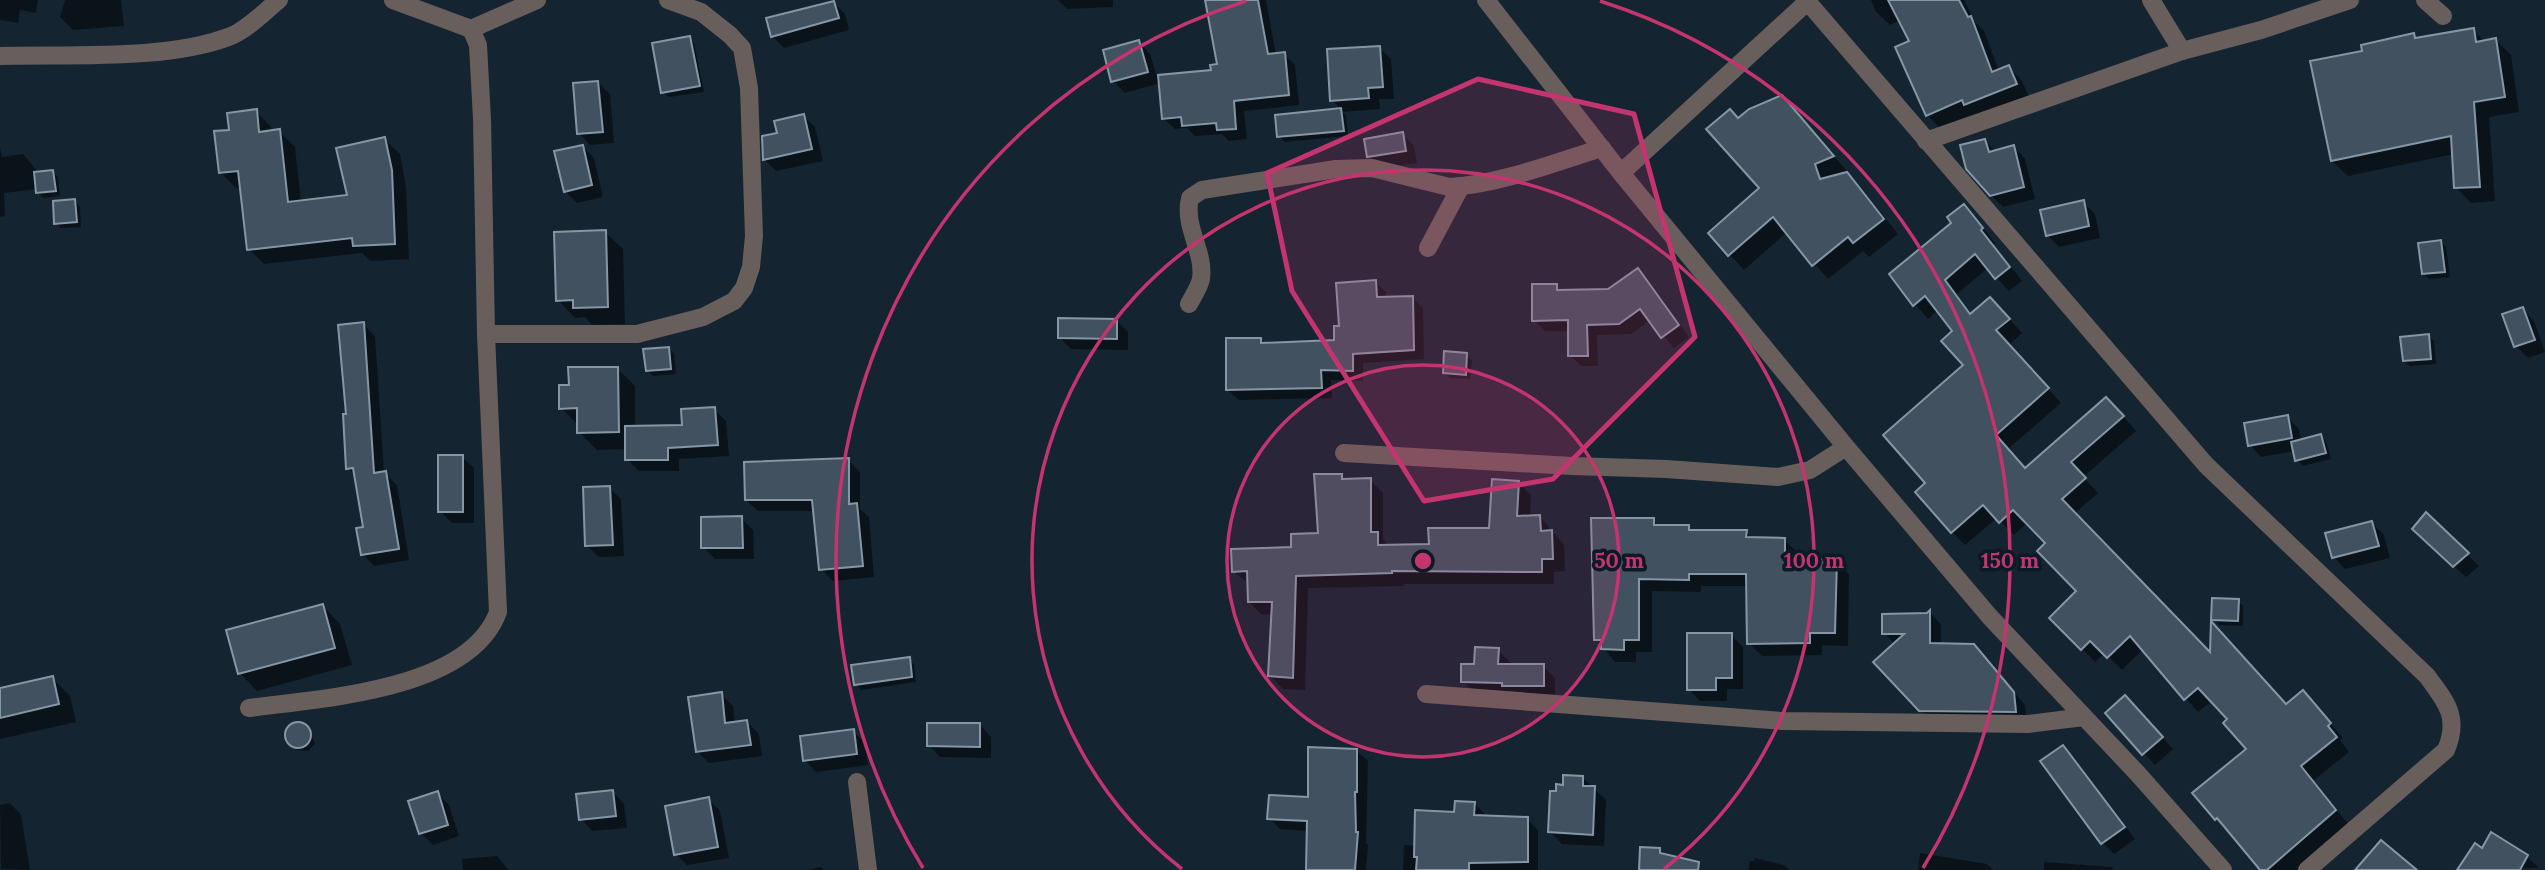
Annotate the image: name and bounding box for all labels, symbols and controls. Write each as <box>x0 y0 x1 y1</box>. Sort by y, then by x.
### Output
text: 50 m <box>1594 547 1644 574</box>
text: 100 m <box>1784 547 1844 574</box>
text: 150 m <box>1981 547 2039 574</box>
centre of rings <box>1411 549 1435 573</box>

